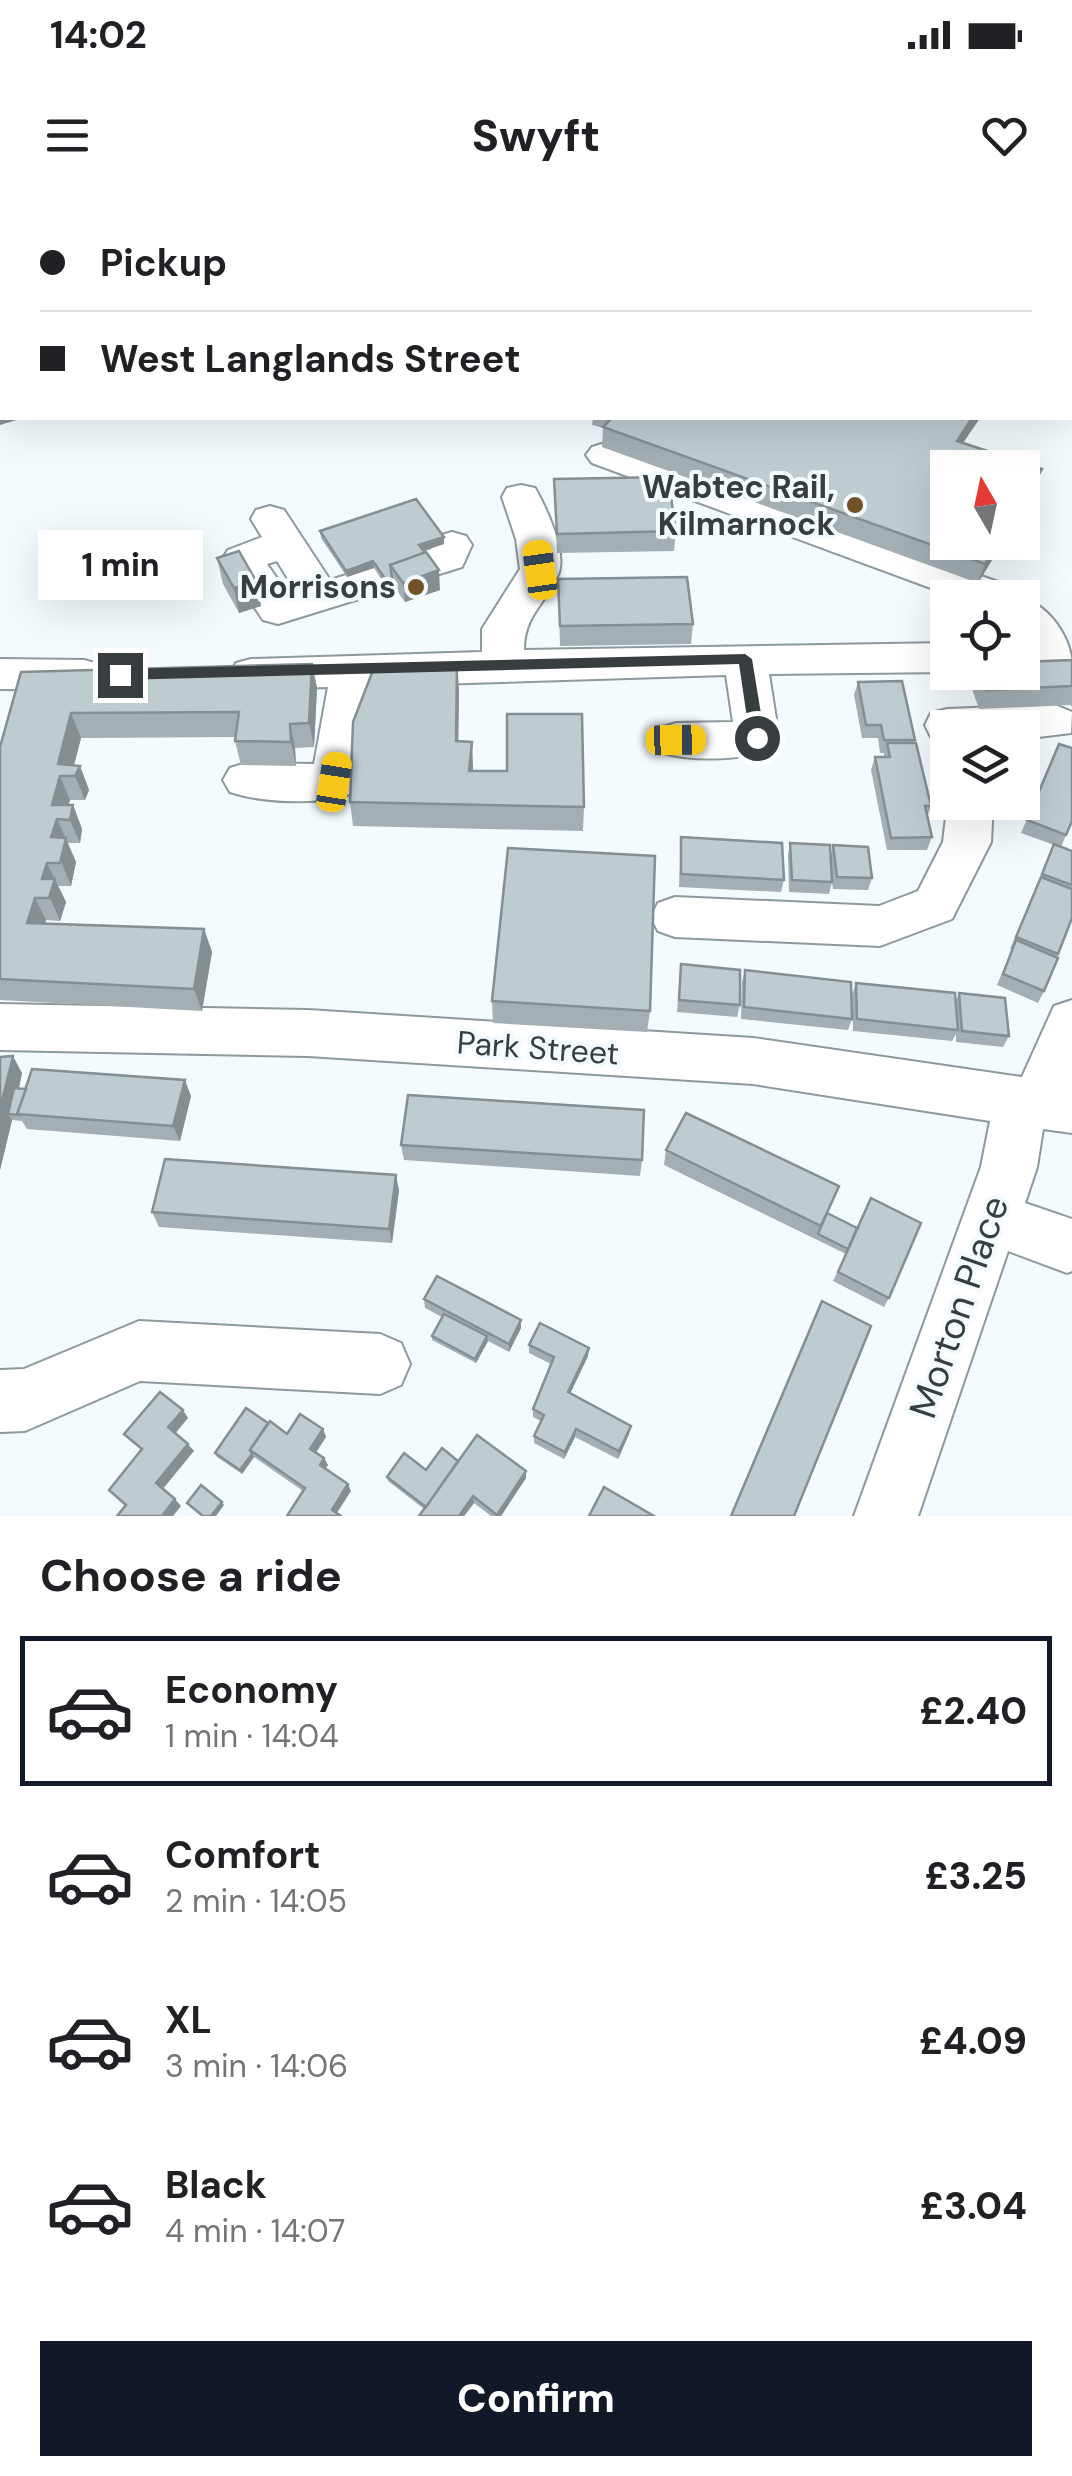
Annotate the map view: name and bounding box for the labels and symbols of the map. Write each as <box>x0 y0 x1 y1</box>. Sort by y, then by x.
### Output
north arrow <box>930 450 1040 560</box>
place label: Wabtec Rail, Kilmarnock <box>642 466 835 545</box>
marker: Wabtec Rail, Kilmarnock <box>844 494 866 516</box>
callout: 1 min <box>38 530 202 600</box>
car <box>521 538 559 602</box>
place label: Morrisons <box>240 566 396 608</box>
marker: Morrisons <box>405 576 427 598</box>
route end <box>98 653 143 698</box>
route start <box>735 716 780 761</box>
car <box>646 724 706 756</box>
car <box>314 750 354 814</box>
street label: Park Street <box>456 1021 620 1075</box>
street label: Morton Place <box>898 1189 1020 1425</box>

